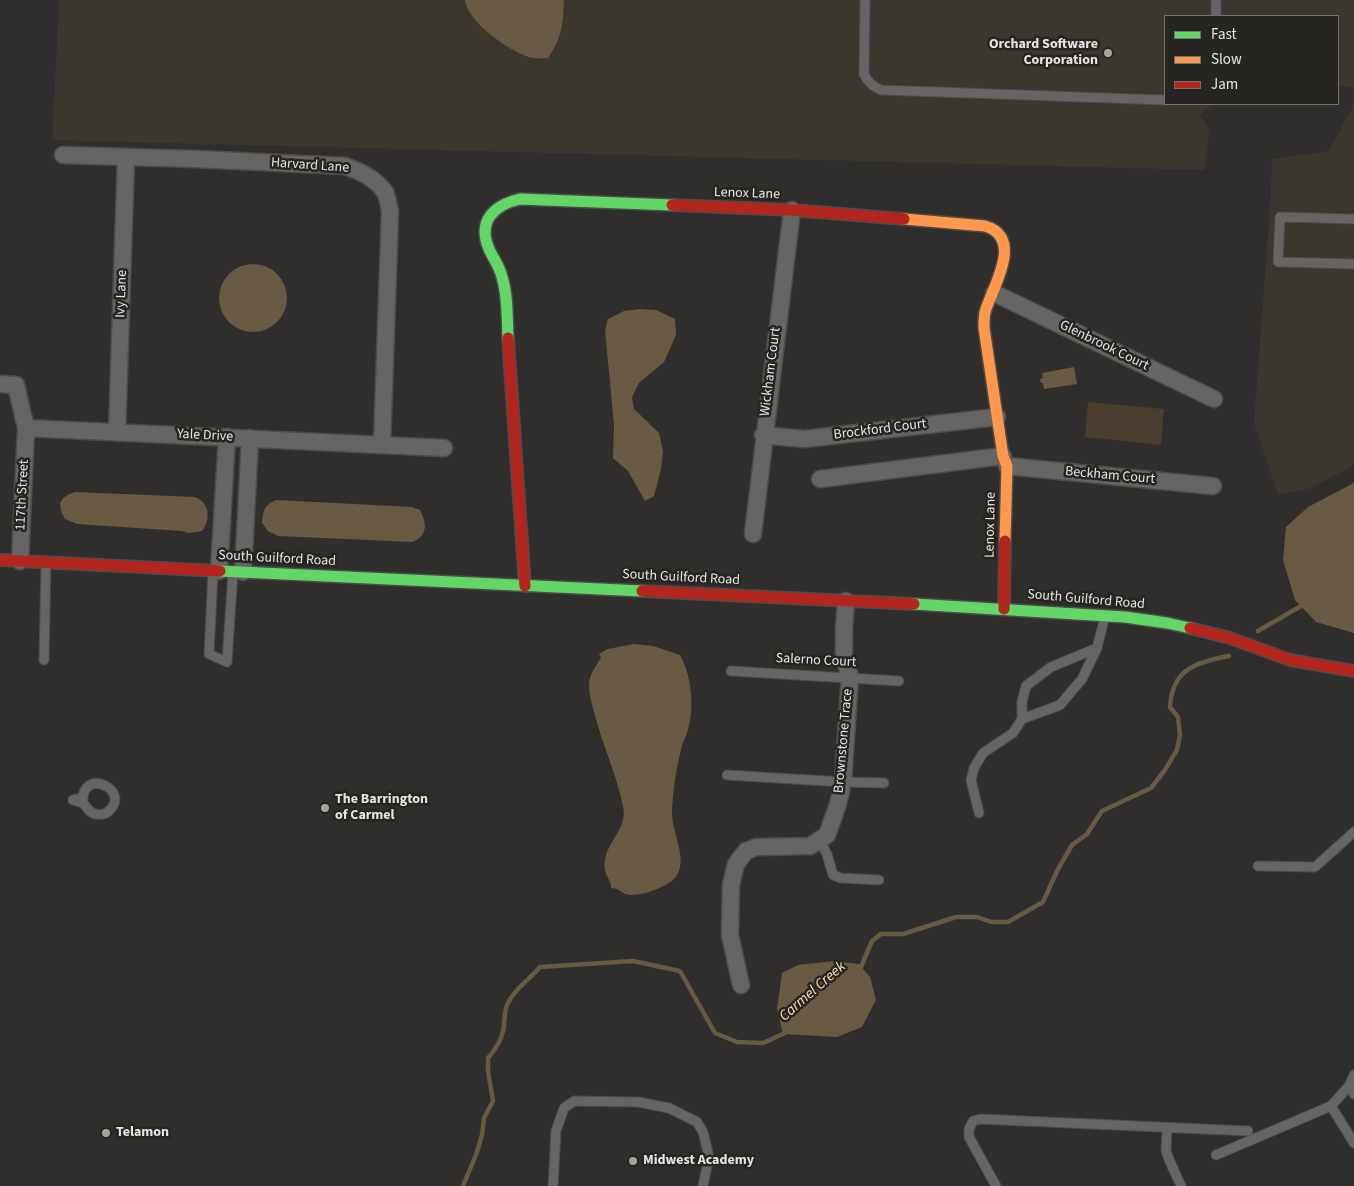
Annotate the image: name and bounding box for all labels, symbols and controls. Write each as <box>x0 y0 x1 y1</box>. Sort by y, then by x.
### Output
legend <box>1164 15 1339 105</box>
text: Fast <box>1211 24 1237 45</box>
place label: Orchard Software Corporation <box>989 37 1098 70</box>
marker: Orchard Software Corporation <box>1102 47 1114 59</box>
text: Slow <box>1211 49 1242 70</box>
text: Jam <box>1211 74 1238 95</box>
street label: Harvard Lane <box>270 155 350 177</box>
street label: Lenox Lane <box>714 184 780 204</box>
street label: Ivy Lane <box>113 270 131 318</box>
street label: Glenbrook Court <box>1057 317 1151 375</box>
street label: Wickham Court <box>757 326 785 418</box>
street label: Brockford Court <box>833 416 927 444</box>
street label: Yale Drive <box>176 426 234 446</box>
street label: 117th Street <box>13 459 33 531</box>
street label: Beckham Court <box>1064 464 1156 488</box>
street label: Lenox Lane <box>982 492 1000 558</box>
street label: South Guilford Road <box>218 548 336 570</box>
street label: South Guilford Road <box>622 567 740 589</box>
street label: South Guilford Road <box>1027 586 1145 614</box>
street label: Salerno Court <box>775 650 857 672</box>
street label: Brownstone Trace <box>831 688 857 794</box>
place label: The Barrington of Carmel <box>335 792 428 824</box>
marker: The Barrington of Carmel <box>319 802 331 814</box>
water label: Carmel Creek <box>776 958 850 1026</box>
place label: Telamon <box>116 1125 169 1141</box>
marker: Telamon <box>100 1127 112 1139</box>
place label: Midwest Academy <box>643 1153 754 1169</box>
marker: Midwest Academy <box>627 1155 639 1167</box>

